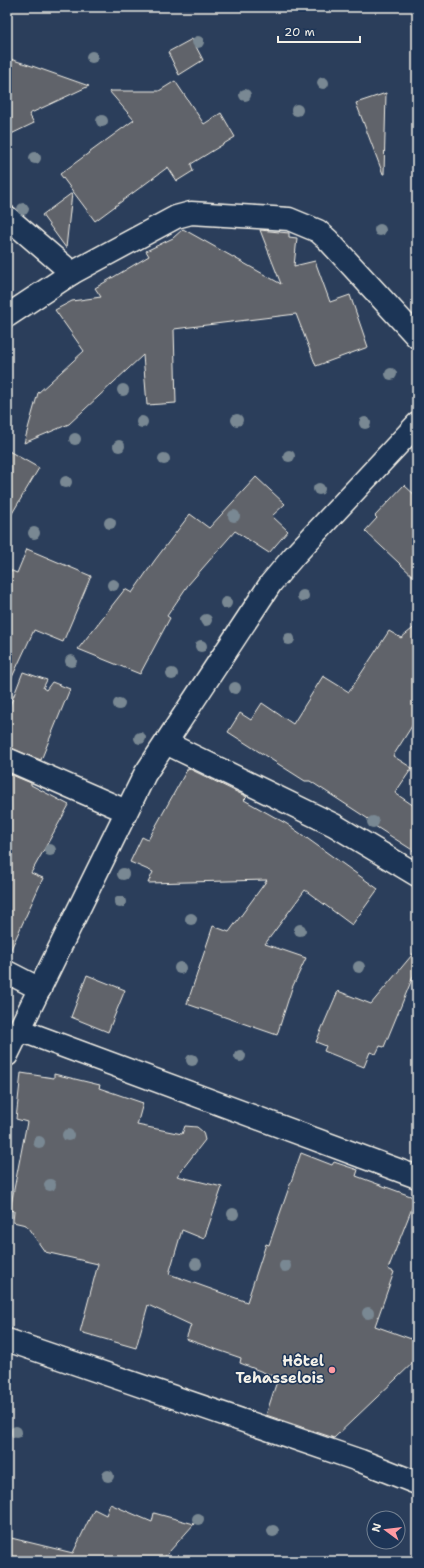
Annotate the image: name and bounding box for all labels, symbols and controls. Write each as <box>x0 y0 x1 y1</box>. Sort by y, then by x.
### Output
scale bar <box>278 18 360 44</box>
text: 20 m <box>284 24 315 40</box>
place label: Hôtel Tehasselois <box>235 1351 324 1388</box>
marker: Hôtel Tehasselois <box>327 1365 337 1375</box>
north arrow <box>366 1510 406 1550</box>
text: N <box>368 1521 385 1534</box>

